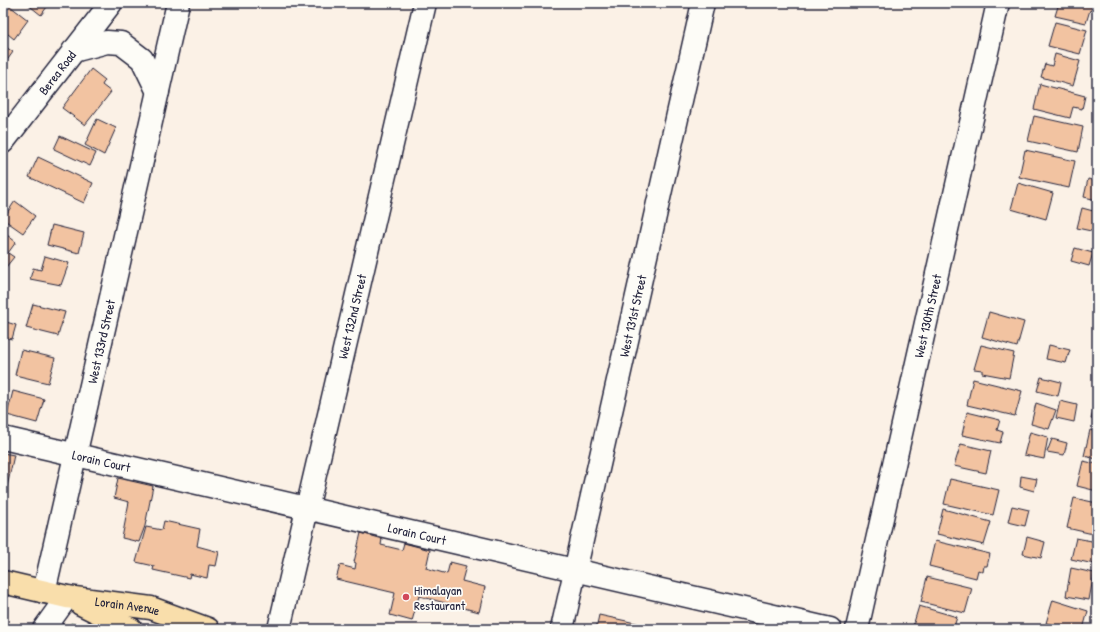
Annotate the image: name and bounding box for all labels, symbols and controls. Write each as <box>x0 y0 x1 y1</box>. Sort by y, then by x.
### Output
street label: Berea Road <box>34 47 80 98</box>
street label: West 132nd Street <box>333 272 371 361</box>
street label: West 131st Street <box>615 272 651 359</box>
street label: West 130th Street <box>909 272 946 359</box>
street label: West 133rd Street <box>83 297 119 385</box>
street label: Lorain Court <box>71 445 133 476</box>
street label: Lorain Court <box>386 518 448 549</box>
place label: Himalayan Restaurant <box>414 581 466 614</box>
street label: Lorain Avenue <box>94 592 163 620</box>
marker: Himalayan Restaurant <box>401 592 411 602</box>

